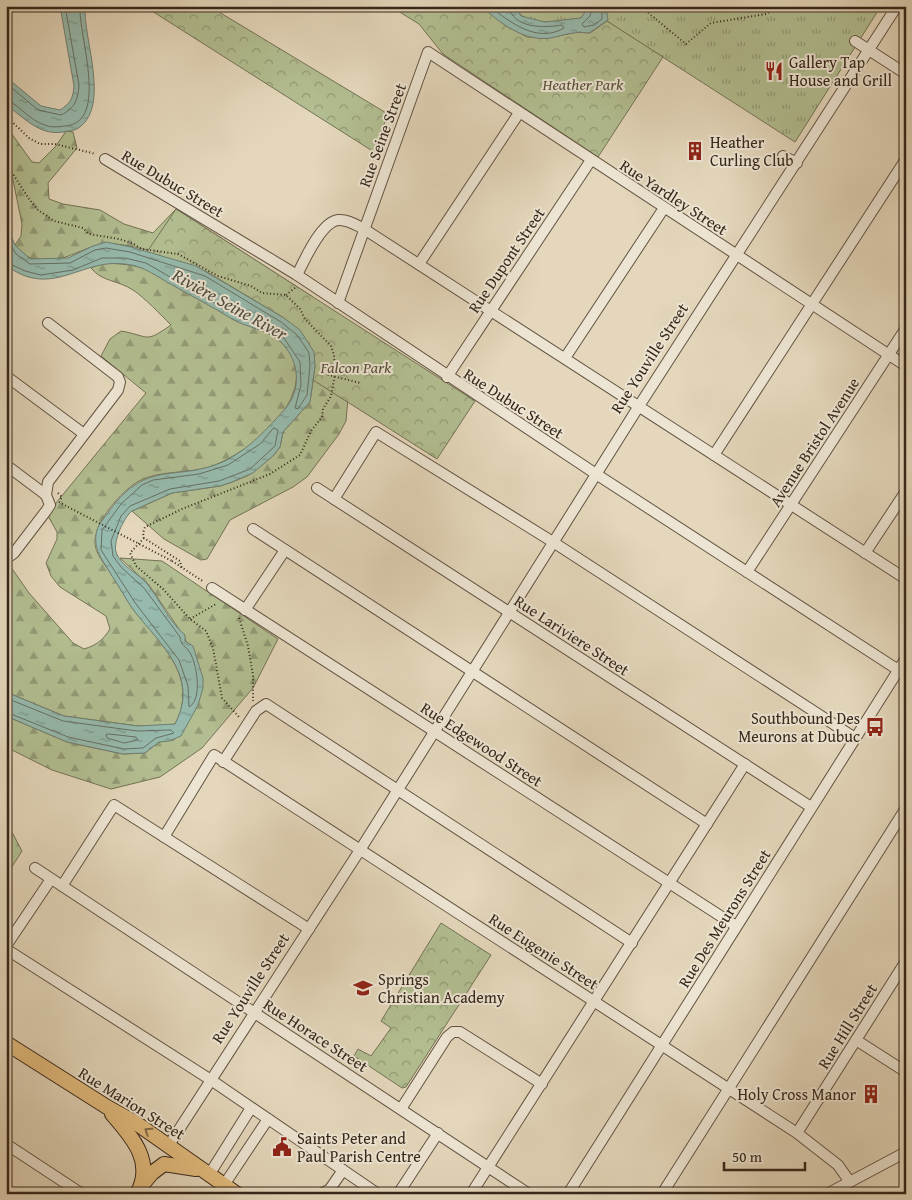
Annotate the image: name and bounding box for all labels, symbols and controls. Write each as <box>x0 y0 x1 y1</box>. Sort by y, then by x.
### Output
place label: Gallery Tap House and Grill <box>789 50 892 92</box>
restaurant icon: Gallery Tap House and Grill <box>763 60 785 82</box>
park label: Heather Park <box>542 72 624 96</box>
street label: Rue Seine Street <box>352 79 412 190</box>
place label: Heather Curling Club <box>710 130 794 172</box>
building icon: Heather Curling Club <box>684 140 706 162</box>
street label: Rue Dubuc Street <box>117 143 229 223</box>
street label: Rue Yardley Street <box>615 153 733 241</box>
street label: Rue Dupont Street <box>462 202 550 318</box>
water label: Rivière Seine River <box>167 261 294 347</box>
street label: Rue Youville Street <box>604 298 694 418</box>
park label: Falcon Park <box>320 355 392 379</box>
street label: Rue Dubuc Street <box>459 362 569 445</box>
street label: Avenue Bristol Avenue <box>763 372 865 512</box>
street label: Rue Lariviere Street <box>510 589 635 682</box>
street label: Rue Edgewood Street <box>416 696 548 793</box>
place label: Southbound Des Meurons at Dubuc <box>738 706 860 748</box>
bus stop icon: Southbound Des Meurons at Dubuc <box>864 716 886 738</box>
street label: Rue Des Meurons Street <box>672 844 777 992</box>
street label: Rue Eugenie Street <box>485 907 604 996</box>
street label: Rue Youville Street <box>205 928 295 1048</box>
place label: Springs Christian Academy <box>378 967 505 1009</box>
school or university icon: Springs Christian Academy <box>352 977 374 999</box>
street label: Rue Hill Street <box>811 978 883 1073</box>
street label: Rue Horace Street <box>259 992 373 1078</box>
street label: Rue Marion Street <box>74 1061 190 1146</box>
place label: Holy Cross Manor <box>737 1082 856 1106</box>
building icon: Holy Cross Manor <box>860 1083 882 1105</box>
place label: Saints Peter and Paul Parish Centre <box>297 1126 421 1168</box>
one-way arrow <box>144 1128 154 1137</box>
public building icon: Saints Peter and Paul Parish Centre <box>271 1136 293 1158</box>
scale bar <box>724 1140 806 1172</box>
text: 50 m <box>732 1146 763 1167</box>

